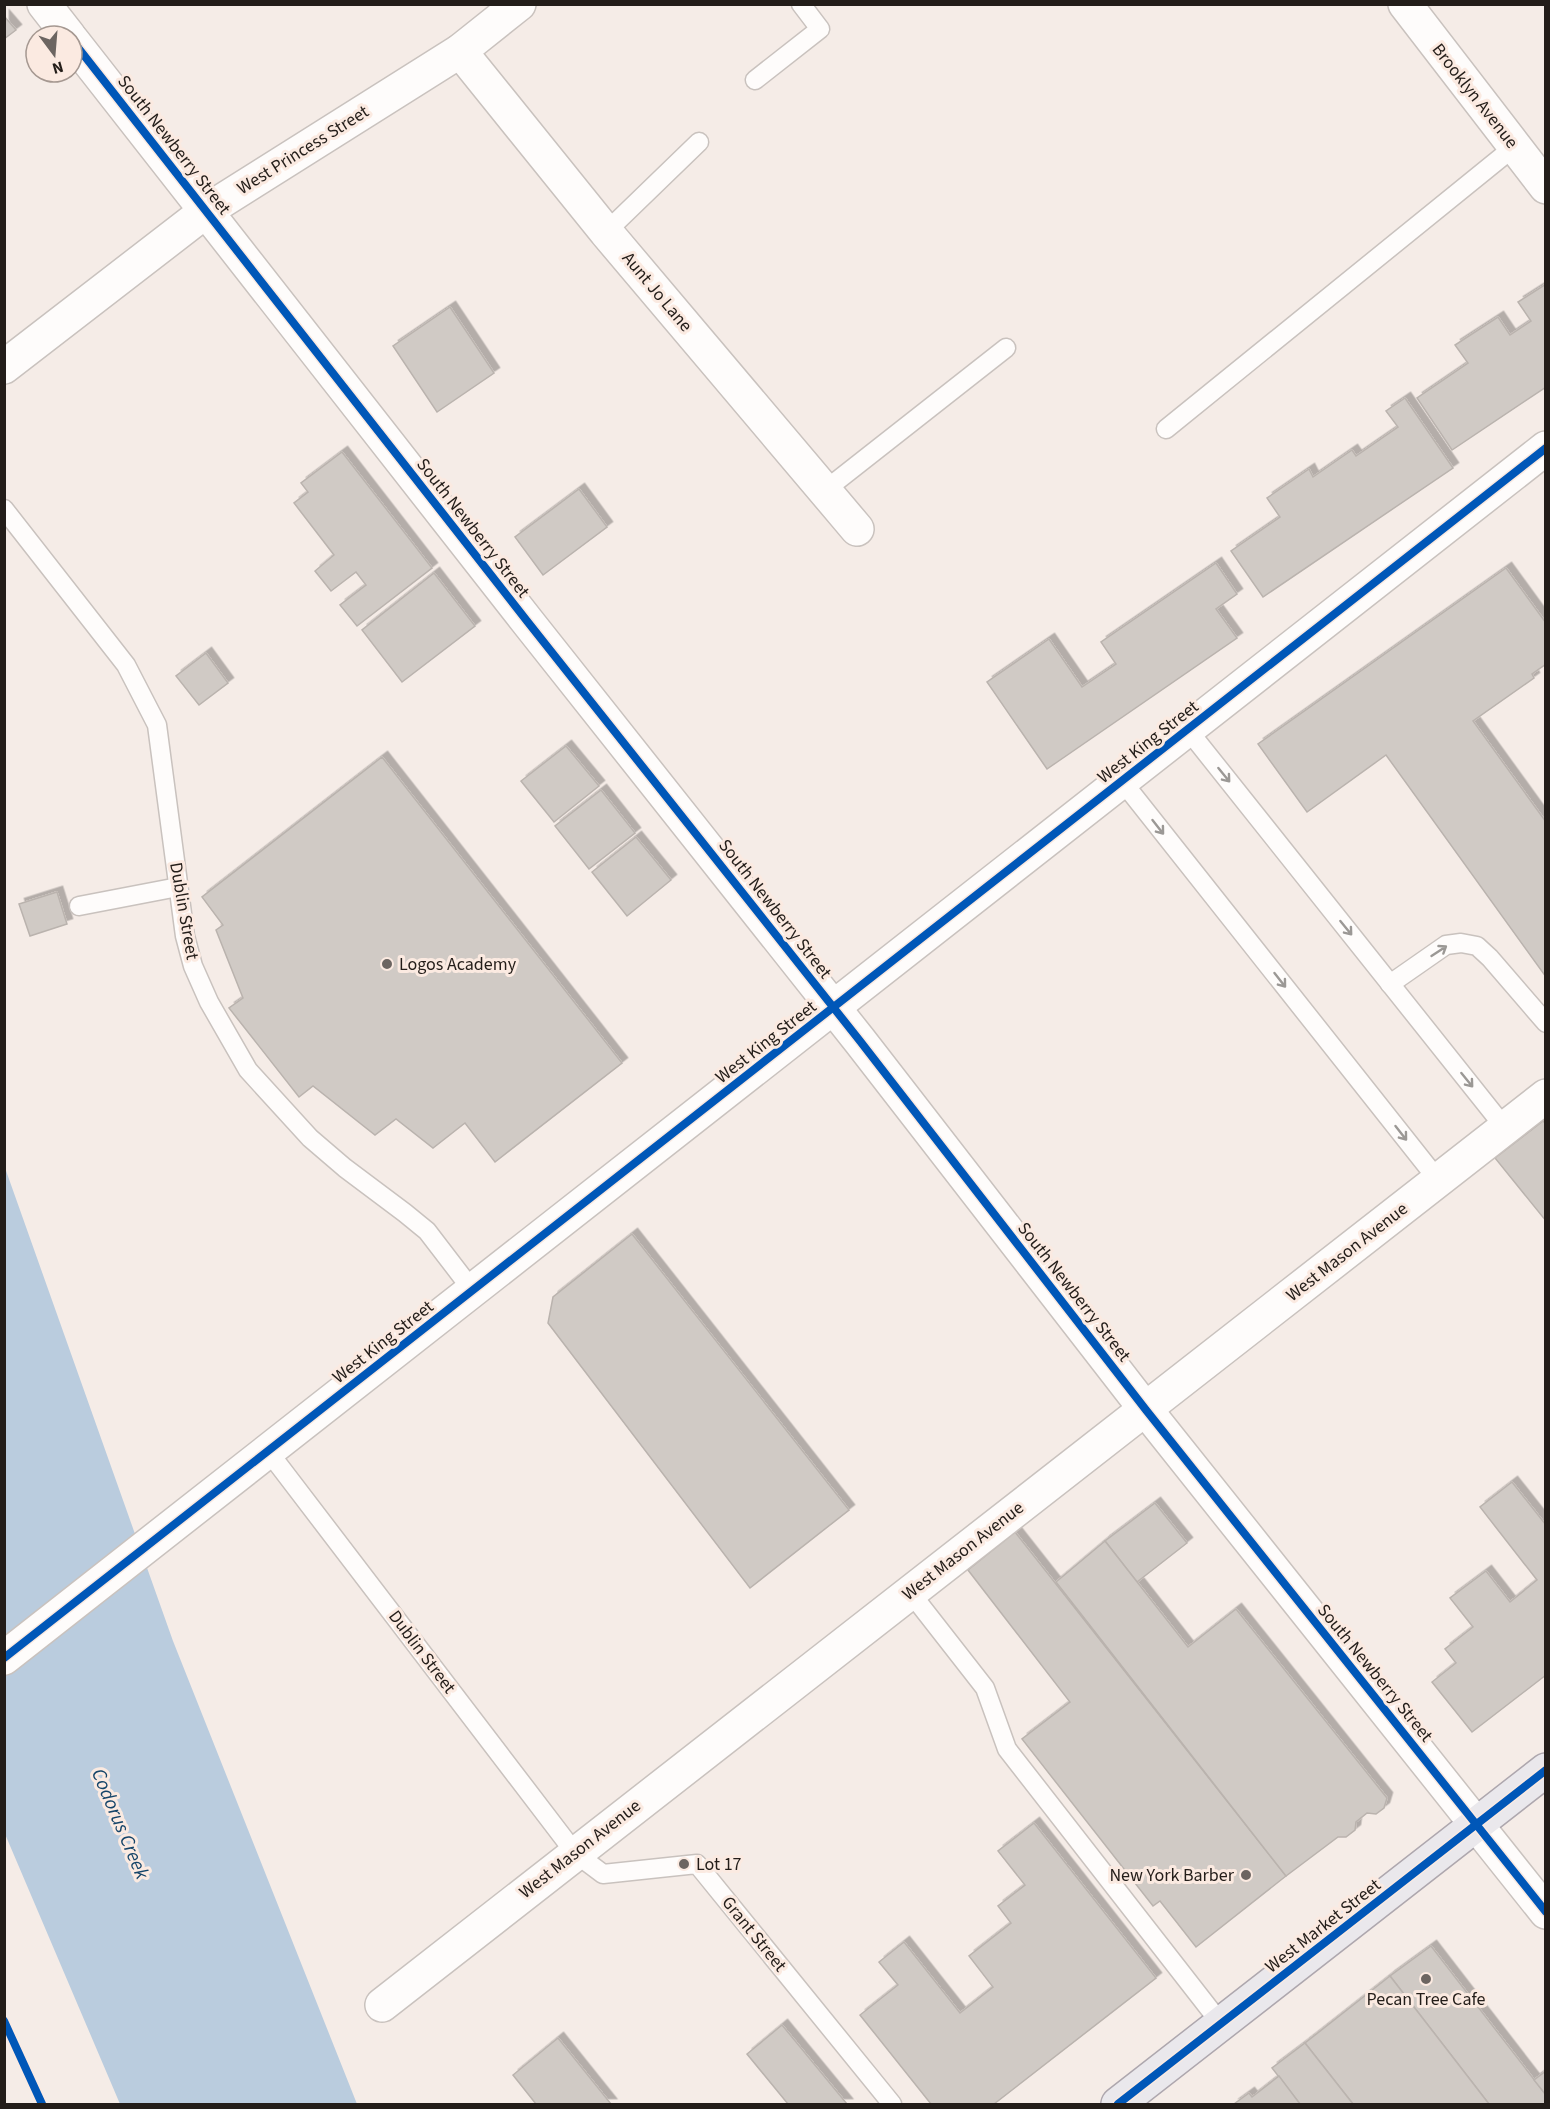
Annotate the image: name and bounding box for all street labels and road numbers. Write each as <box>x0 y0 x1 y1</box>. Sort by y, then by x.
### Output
street label: Brooklyn Avenue <box>1426 38 1524 154</box>
street label: South Newberry Street <box>111 70 237 220</box>
street label: West Princess Street <box>232 99 374 201</box>
street label: Aunt Jo Lane <box>616 247 698 337</box>
street label: South Newberry Street <box>410 453 536 603</box>
street label: West King Street <box>1092 694 1204 790</box>
street label: South Newberry Street <box>712 834 838 984</box>
street label: Dublin Street <box>163 860 205 962</box>
street label: West King Street <box>710 994 822 1090</box>
street label: West Mason Avenue <box>1281 1196 1413 1308</box>
street label: South Newberry Street <box>1011 1217 1137 1367</box>
street label: West King Street <box>327 1294 439 1390</box>
street label: West Mason Avenue <box>897 1495 1029 1607</box>
street label: South Newberry Street <box>1311 1599 1439 1747</box>
street label: Dublin Street <box>382 1605 462 1699</box>
street label: West Mason Avenue <box>514 1793 646 1905</box>
street label: West Market Street <box>1260 1873 1386 1979</box>
street label: Grant Street <box>716 1891 792 1977</box>

